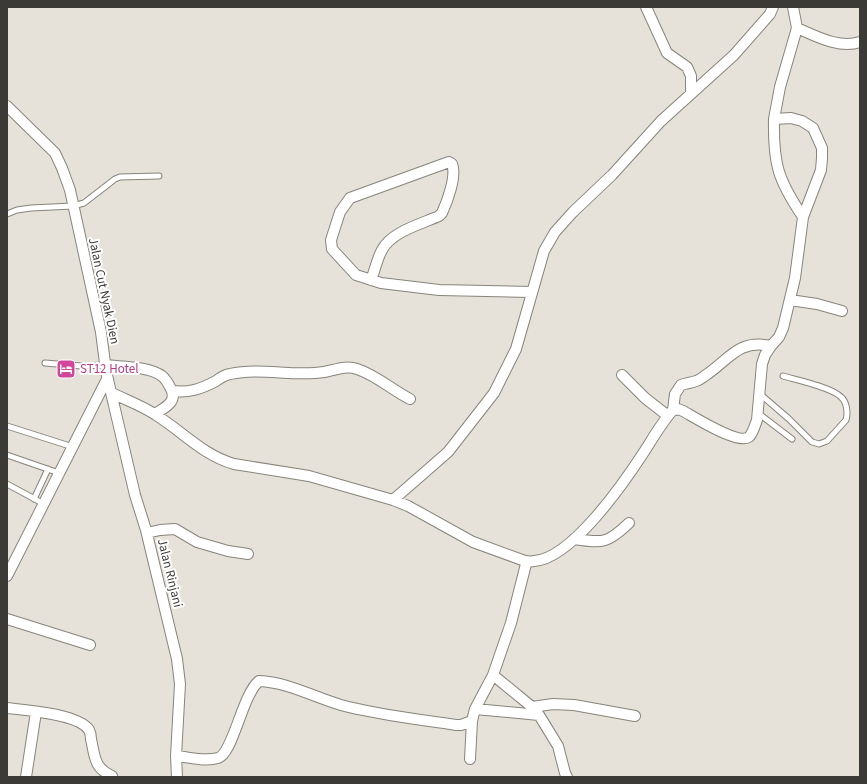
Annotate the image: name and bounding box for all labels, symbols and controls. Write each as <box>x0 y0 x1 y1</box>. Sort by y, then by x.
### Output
street label: Jalan Cut Nyak Dien <box>84 236 124 346</box>
hotel icon: ST12 Hotel <box>55 358 77 380</box>
place label: ST12 Hotel <box>80 360 138 378</box>
street label: Jalan Rinjani <box>153 537 187 609</box>

